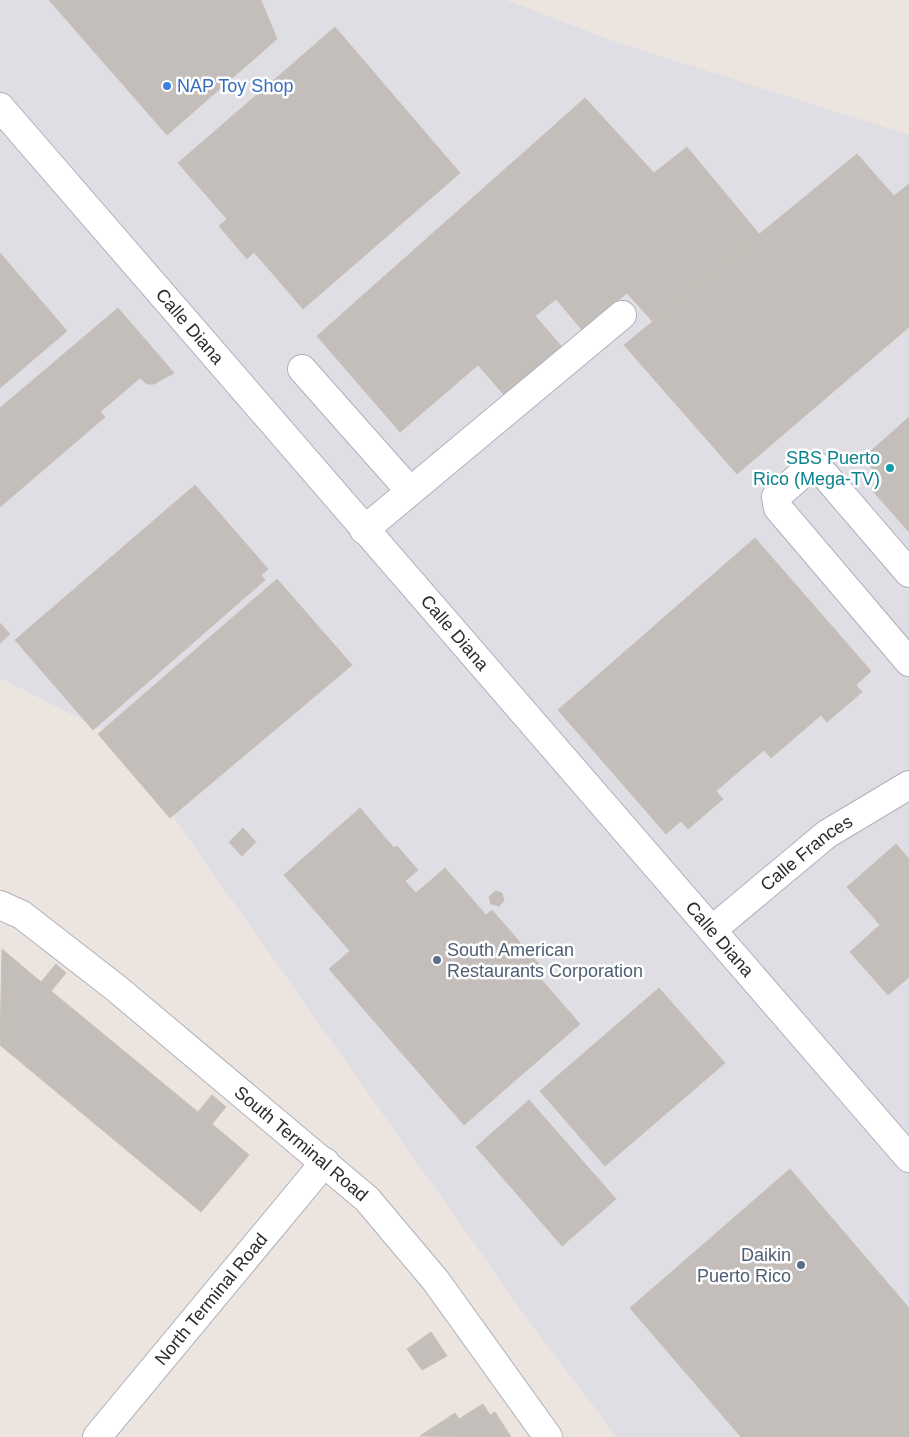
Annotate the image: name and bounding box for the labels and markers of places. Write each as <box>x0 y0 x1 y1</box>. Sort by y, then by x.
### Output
place label: NAP Toy Shop <box>177 76 293 96</box>
marker: NAP Toy Shop <box>161 80 173 92</box>
place label: SBS Puerto Rico (Mega-TV) <box>753 448 880 489</box>
marker: SBS Puerto Rico (Mega-TV) <box>884 462 896 474</box>
place label: South American Restaurants Corporation <box>447 940 643 981</box>
marker: South American Restaurants Corporation <box>431 954 443 966</box>
place label: Daikin Puerto Rico <box>697 1245 791 1286</box>
marker: Daikin Puerto Rico <box>795 1259 807 1271</box>

